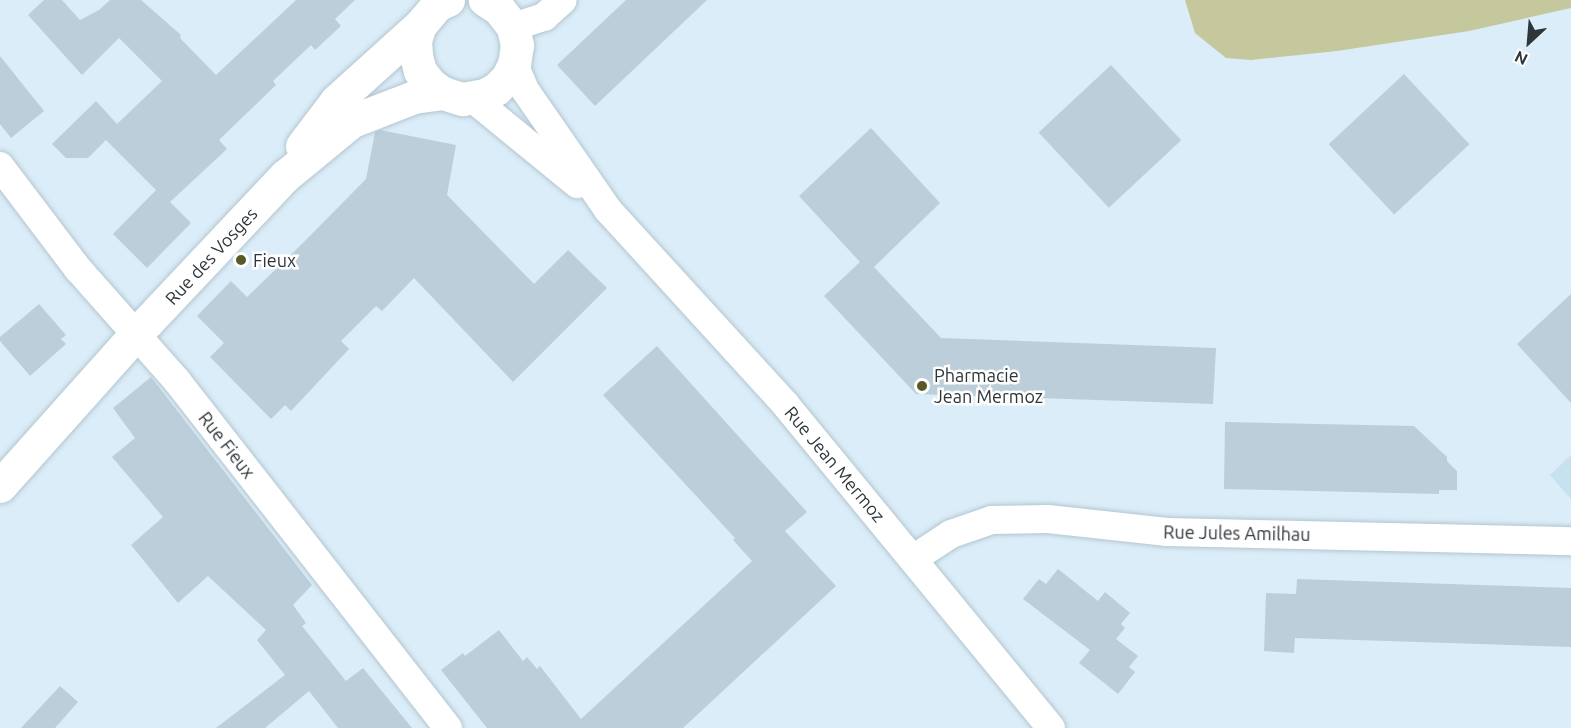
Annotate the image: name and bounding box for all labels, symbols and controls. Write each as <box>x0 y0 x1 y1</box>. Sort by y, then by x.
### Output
north arrow <box>1499 12 1559 72</box>
text: N <box>1512 47 1530 69</box>
street label: Rue des Vosges <box>160 203 262 309</box>
place label: Fieux <box>253 249 296 271</box>
marker: Fieux <box>234 253 248 267</box>
place label: Pharmacie Jean Mermoz <box>934 365 1043 407</box>
marker: Pharmacie Jean Mermoz <box>915 379 929 393</box>
street label: Rue Jean Mermoz <box>780 402 890 526</box>
street label: Rue Fieux <box>194 407 260 483</box>
street label: Rue Jules Amilhau <box>1163 521 1311 545</box>

